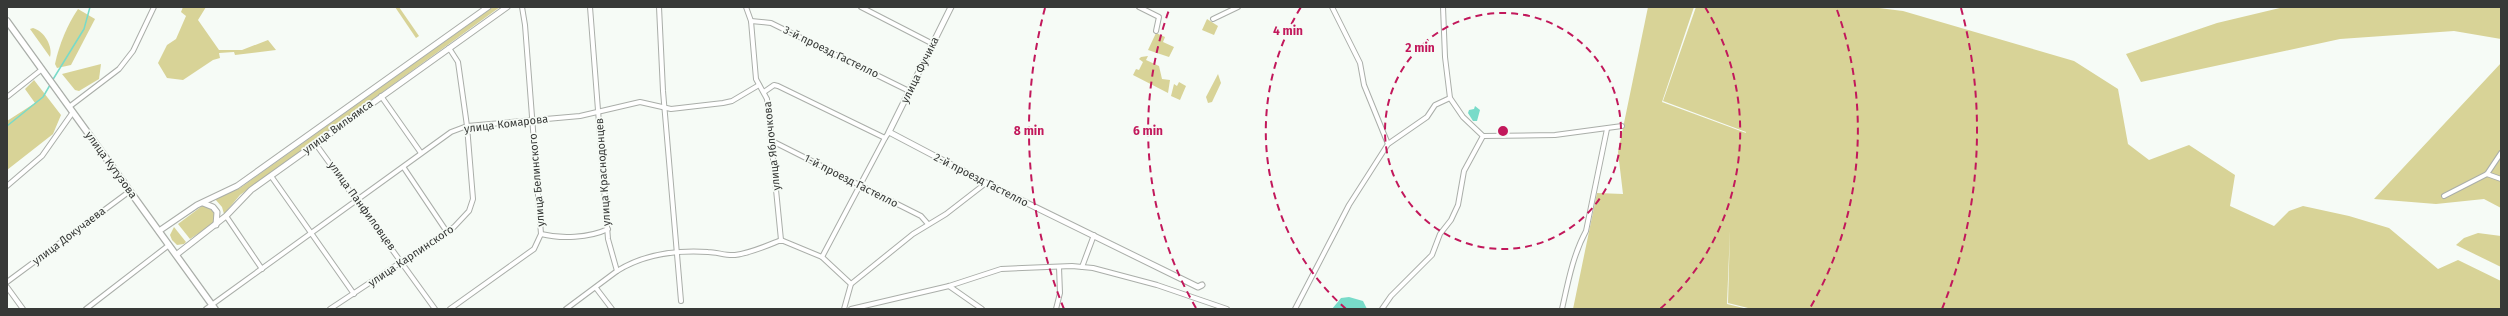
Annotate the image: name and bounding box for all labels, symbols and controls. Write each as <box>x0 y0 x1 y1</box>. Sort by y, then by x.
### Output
street label: 3-й проезд Гастелло <box>781 23 881 81</box>
text: 4 min <box>1273 24 1303 38</box>
street label: улица Фучика <box>898 35 942 105</box>
text: 2 min <box>1405 41 1435 55</box>
street label: улица Вильямса <box>300 97 376 157</box>
street label: улица Яблочкова <box>761 101 783 191</box>
street label: улица Комарова <box>463 112 549 136</box>
street label: улица Краснодонцев <box>593 118 613 226</box>
text: 8 min <box>1014 124 1044 138</box>
text: 6 min <box>1133 124 1163 138</box>
centre of rings <box>1496 124 1510 138</box>
street label: улица Кутузова <box>82 129 140 201</box>
street label: улица Белинского <box>526 133 548 227</box>
street label: 2-й проезд Гастелло <box>932 151 1030 209</box>
street label: 1-й проезд Гастелло <box>802 152 900 210</box>
street label: улица Панфиловцев <box>325 159 399 253</box>
street label: улица Докучаева <box>30 204 108 268</box>
street label: улица Карпинского <box>366 223 456 289</box>

